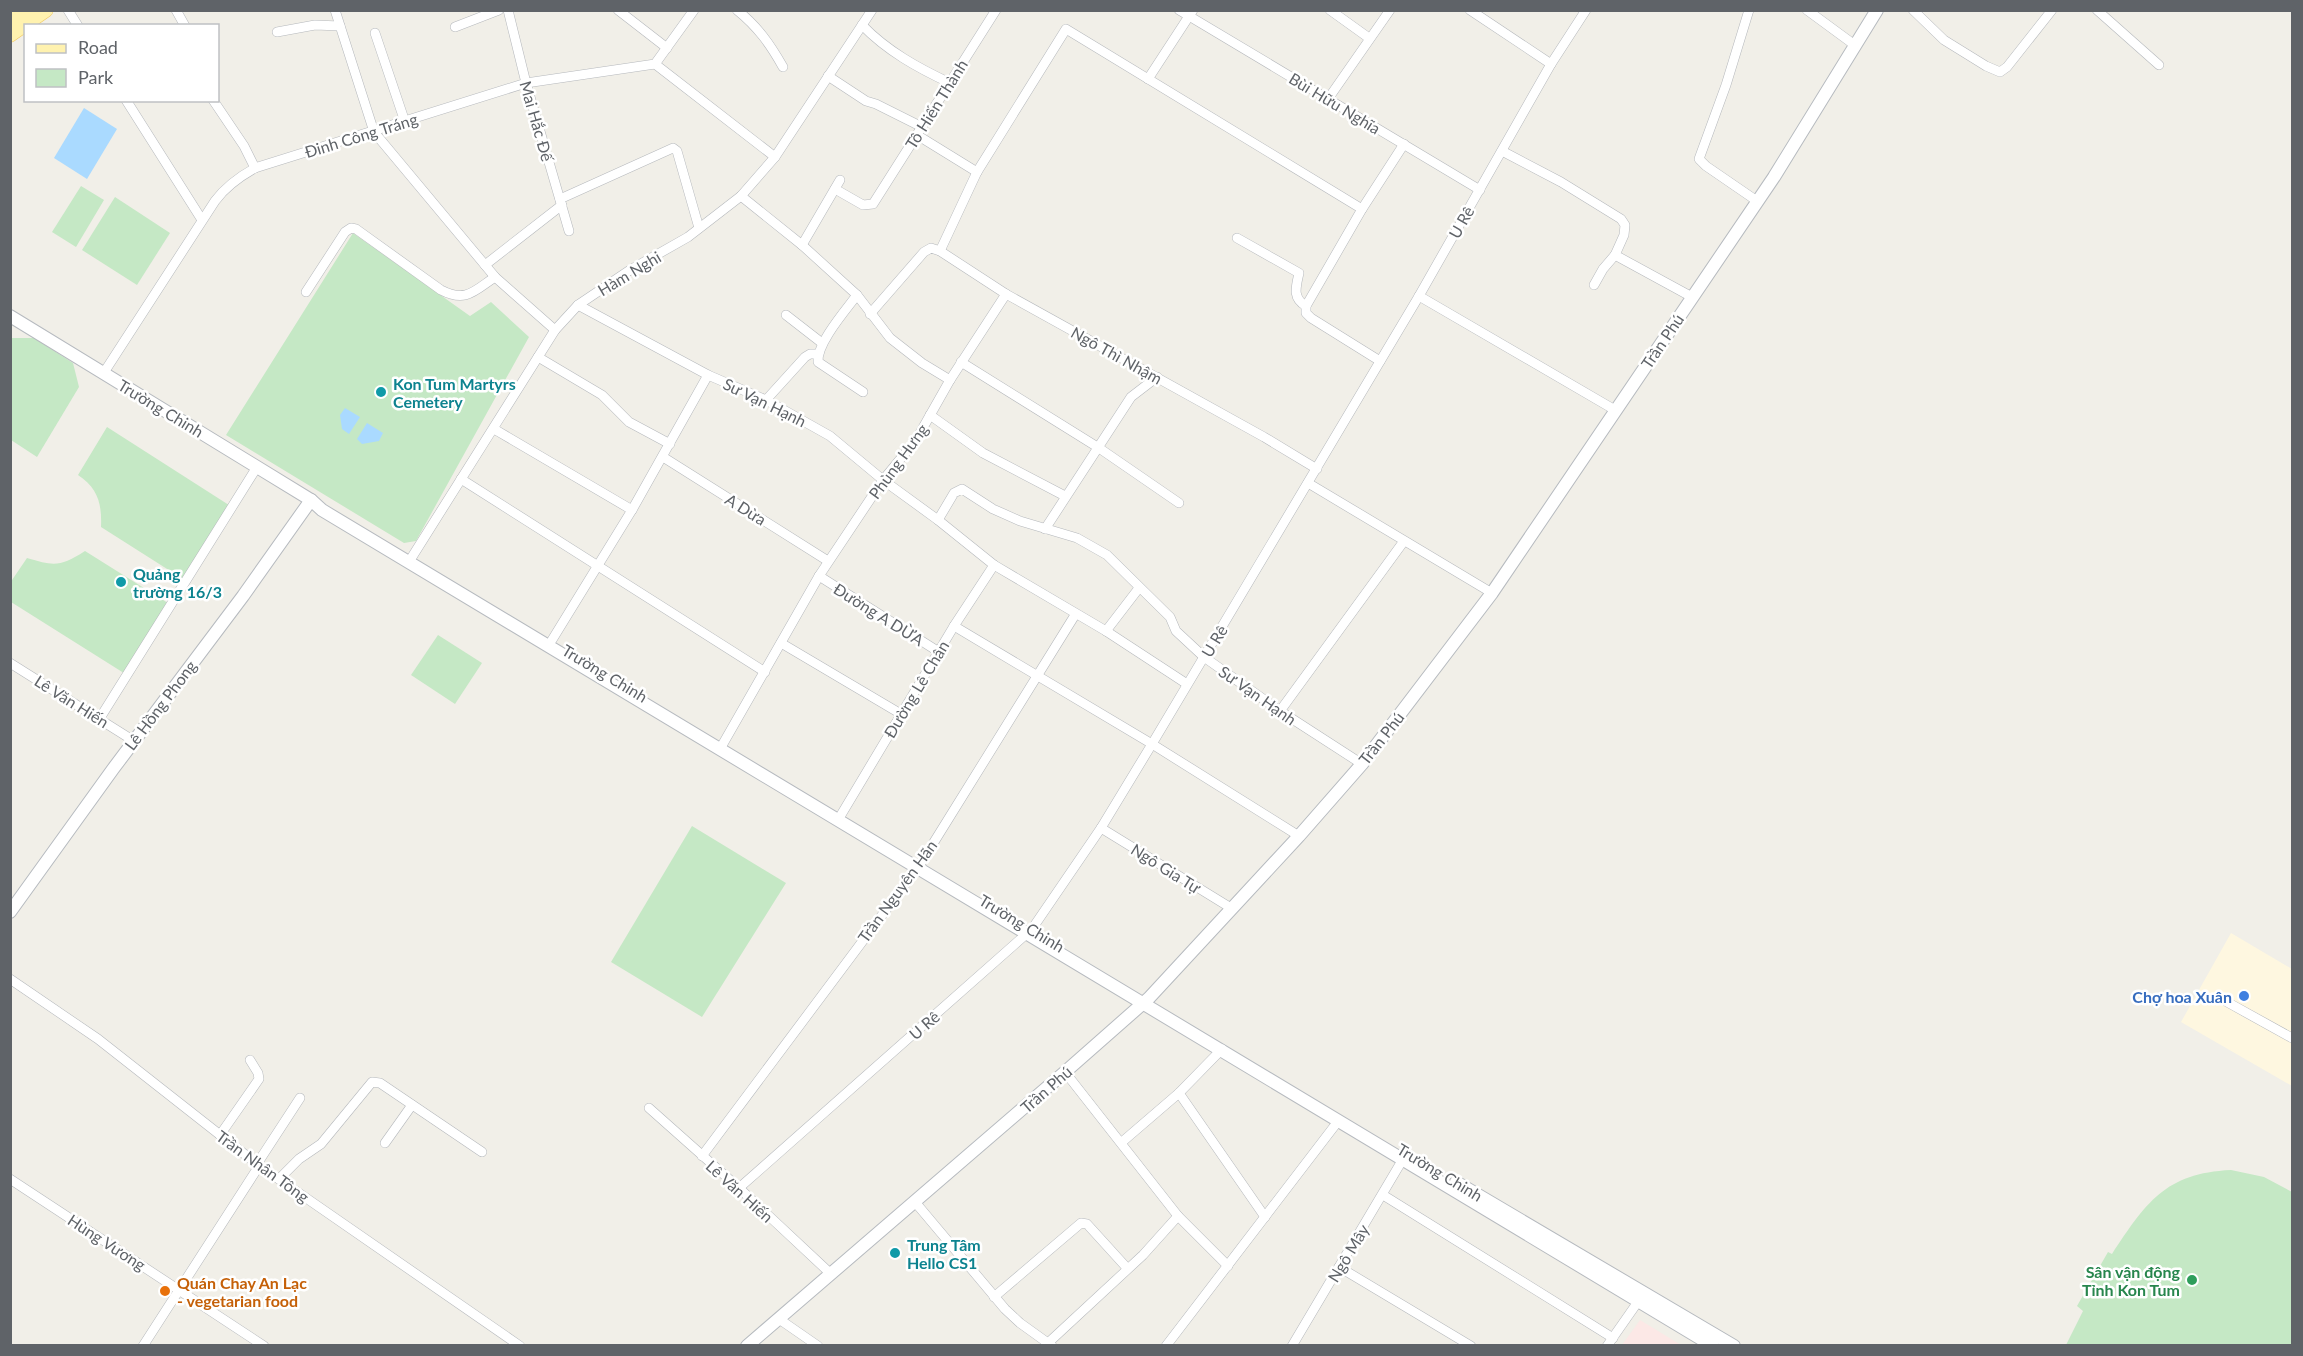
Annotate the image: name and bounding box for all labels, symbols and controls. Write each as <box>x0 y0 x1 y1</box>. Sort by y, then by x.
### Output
legend <box>24 24 219 102</box>
text: Road <box>78 36 118 58</box>
street label: Tô Hiến Thành <box>901 56 971 152</box>
text: Park <box>78 66 114 88</box>
street label: Bùi Hữu Nghĩa <box>1286 68 1384 138</box>
street label: Mai Hắc Đế <box>516 79 558 165</box>
street label: Đinh Công Tráng <box>302 109 420 161</box>
street label: U Rê <box>1444 203 1478 241</box>
street label: Hàm Nghi <box>594 247 664 299</box>
street label: Trần Phú <box>1637 310 1687 372</box>
street label: Ngô Thì Nhậm <box>1068 322 1166 388</box>
place label: Kon Tum Martyrs Cemetery <box>393 374 516 411</box>
street label: Sư Vạn Hạnh <box>720 374 810 430</box>
street label: Trường Chinh <box>115 375 207 441</box>
marker: Kon Tum Martyrs Cemetery <box>374 385 388 399</box>
street label: Phùng Hưng <box>864 420 932 502</box>
street label: A Dừa <box>722 489 770 529</box>
place label: Quảng trường 16/3 <box>133 564 222 601</box>
marker: Quảng trường 16/3 <box>114 575 128 589</box>
street label: Đường A DỪA <box>830 579 928 649</box>
street label: U Rê <box>1197 622 1231 660</box>
street label: Đường Lê Chân <box>880 637 952 741</box>
street label: Trường Chinh <box>559 640 651 706</box>
street label: Lê Hồng Phong <box>120 656 200 754</box>
street label: Sư Vạn Hạnh <box>1216 661 1300 729</box>
street label: Lê Văn Hiến <box>31 671 113 731</box>
street label: Trần Phú <box>1354 708 1408 768</box>
street label: Trần Nguyên Hãn <box>853 836 941 946</box>
street label: Ngô Gia Tự <box>1128 839 1205 897</box>
street label: Trường Chinh <box>976 890 1068 956</box>
place label: Chợ hoa Xuân <box>2132 987 2232 1006</box>
marker: Chợ hoa Xuân <box>2237 989 2251 1003</box>
street label: U Rê <box>905 1007 943 1043</box>
street label: Trần Phú <box>1016 1062 1076 1116</box>
street label: Trần Nhân Tông <box>213 1126 313 1206</box>
street label: Trường Chinh <box>1394 1139 1486 1205</box>
street label: Lê Văn Hiến <box>703 1156 777 1226</box>
street label: Hùng Vương <box>65 1210 149 1274</box>
street label: Ngô Mây <box>1323 1220 1373 1285</box>
place label: Trung Tâm Hello CS1 <box>907 1235 981 1272</box>
marker: Trung Tâm Hello CS1 <box>888 1246 902 1260</box>
place label: Sân vận động Tỉnh Kon Tum <box>2082 1262 2181 1299</box>
place label: Quán Chay An Lạc - vegetarian food <box>177 1273 307 1310</box>
marker: Sân vận động Tỉnh Kon Tum <box>2185 1273 2199 1287</box>
marker: Quán Chay An Lạc - vegetarian food <box>158 1284 172 1298</box>

